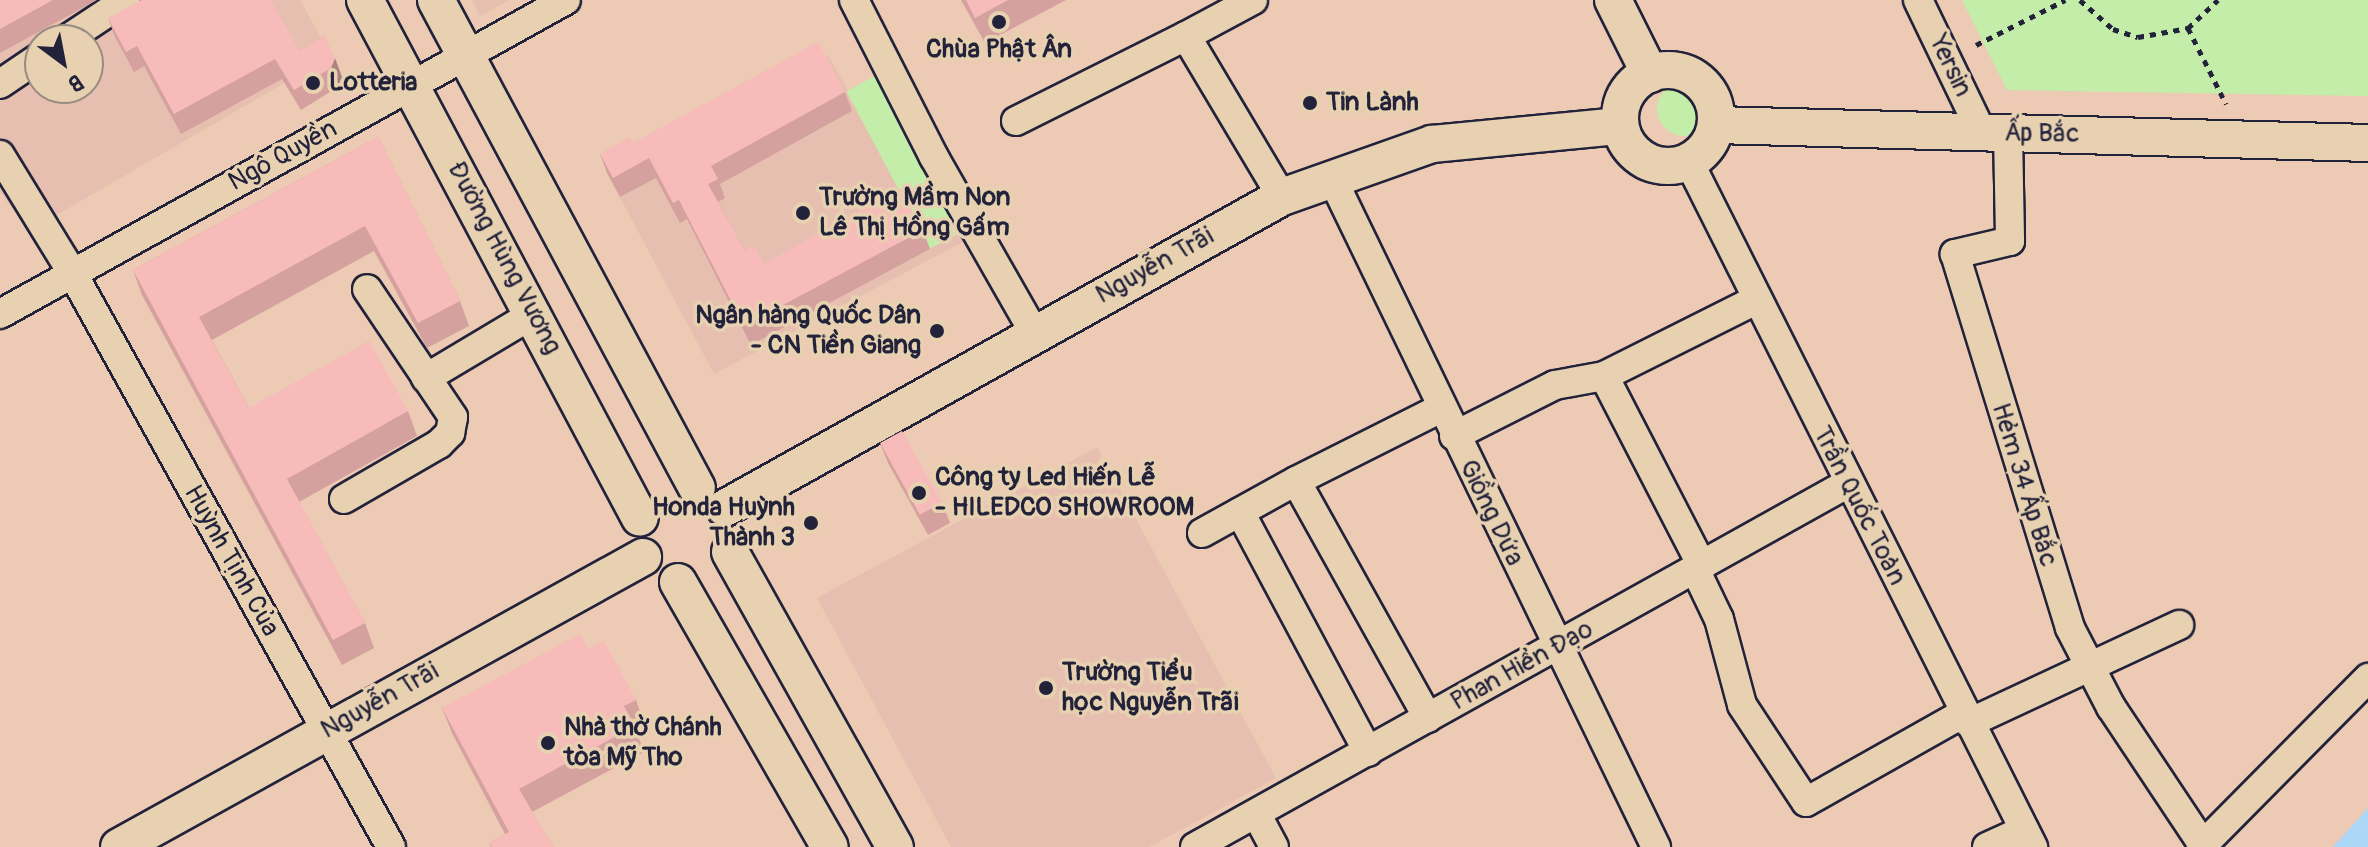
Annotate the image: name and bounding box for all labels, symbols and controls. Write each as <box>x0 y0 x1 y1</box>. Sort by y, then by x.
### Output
marker: Chùa Phật Ân <box>990 13 1008 31</box>
north arrow <box>24 24 104 104</box>
street label: Yersin <box>1922 30 1978 102</box>
place label: Chùa Phật Ân <box>926 34 1072 66</box>
text: B <box>63 67 88 98</box>
place label: Lotteria <box>329 67 417 99</box>
marker: Lotteria <box>304 74 322 92</box>
place label: Tin Lành <box>1326 87 1419 119</box>
marker: Tin Lành <box>1301 94 1319 112</box>
street label: Ngô Quyền <box>223 113 343 199</box>
street label: Ấp Bắc <box>2004 118 2080 150</box>
street label: Đường Hùng Vương <box>440 156 568 360</box>
place label: Trường Mầm Non Lê Thị Hồng Gấm <box>819 182 1010 244</box>
marker: Trường Mầm Non Lê Thị Hồng Gấm <box>794 204 812 222</box>
street label: Nguyễn Trãi <box>1091 221 1219 311</box>
place label: Ngân hàng Quốc Dân - CN Tiền Giang <box>695 300 921 362</box>
marker: Ngân hàng Quốc Dân - CN Tiền Giang <box>928 322 946 340</box>
street label: Hẻm 34 Ấp Bắc <box>1984 400 2064 570</box>
street label: Trần Quốc Toản <box>1806 421 1912 591</box>
street label: Giồng Dứa <box>1452 455 1530 571</box>
place label: Công ty Led Hiến Lễ - HILEDCO SHOWROOM <box>935 462 1194 524</box>
street label: Huỳnh Tịnh Của <box>177 480 285 642</box>
marker: Công ty Led Hiến Lễ - HILEDCO SHOWROOM <box>910 484 928 502</box>
place label: Honda Huỳnh Thành 3 <box>652 492 795 554</box>
marker: Honda Huỳnh Thành 3 <box>802 514 820 532</box>
street label: Phan Hiển Đạo <box>1445 614 1599 718</box>
street label: Nguyễn Trãi <box>316 656 444 746</box>
place label: Trường Tiểu học Nguyễn Trãi <box>1062 657 1239 718</box>
marker: Trường Tiểu học Nguyễn Trãi <box>1037 679 1055 697</box>
place label: Nhà thờ Chánh tòa Mỹ Tho <box>564 712 722 774</box>
marker: Nhà thờ Chánh tòa Mỹ Tho <box>539 734 557 752</box>

